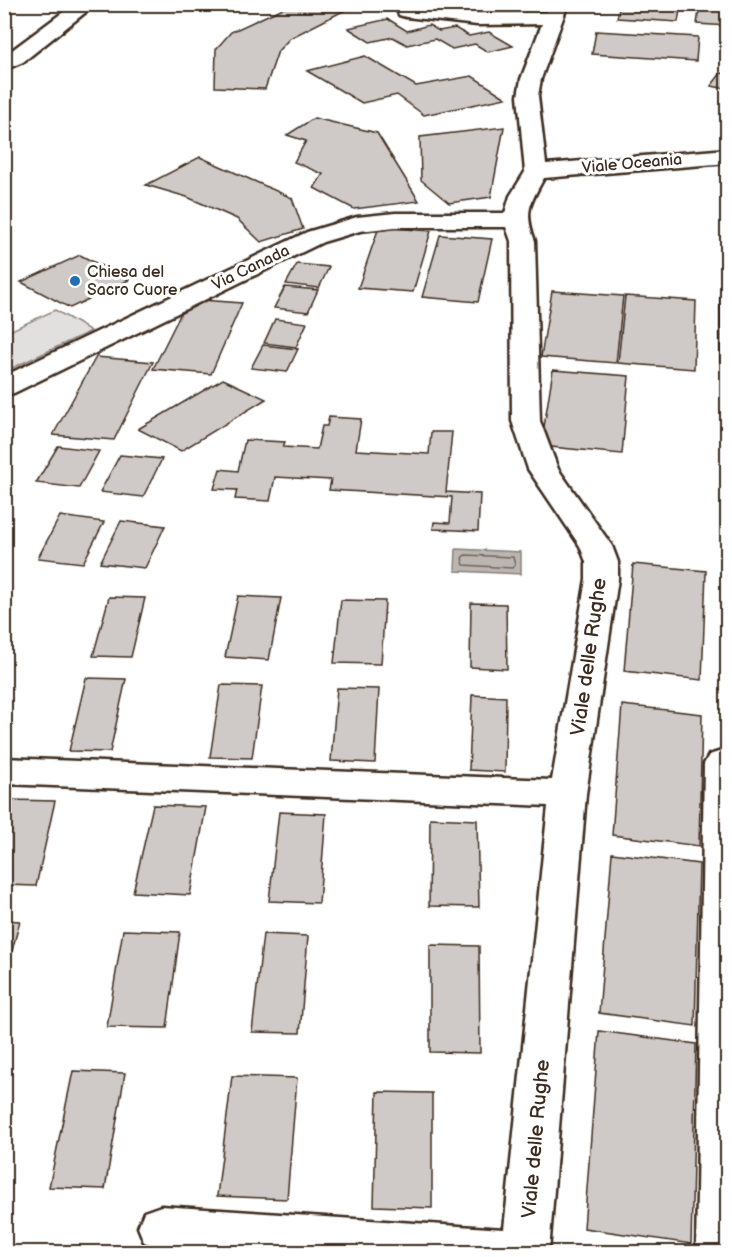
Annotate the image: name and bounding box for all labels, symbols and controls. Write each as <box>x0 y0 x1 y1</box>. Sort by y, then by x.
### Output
street label: Viale Oceania <box>581 150 683 178</box>
street label: Via Canada <box>209 241 293 295</box>
place label: Chiesa del Sacro Cuore <box>87 263 178 300</box>
marker: Chiesa del Sacro Cuore <box>68 274 82 288</box>
street label: Viale delle Rughe <box>566 576 612 737</box>
street label: Viale delle Rughe <box>517 1059 555 1219</box>

